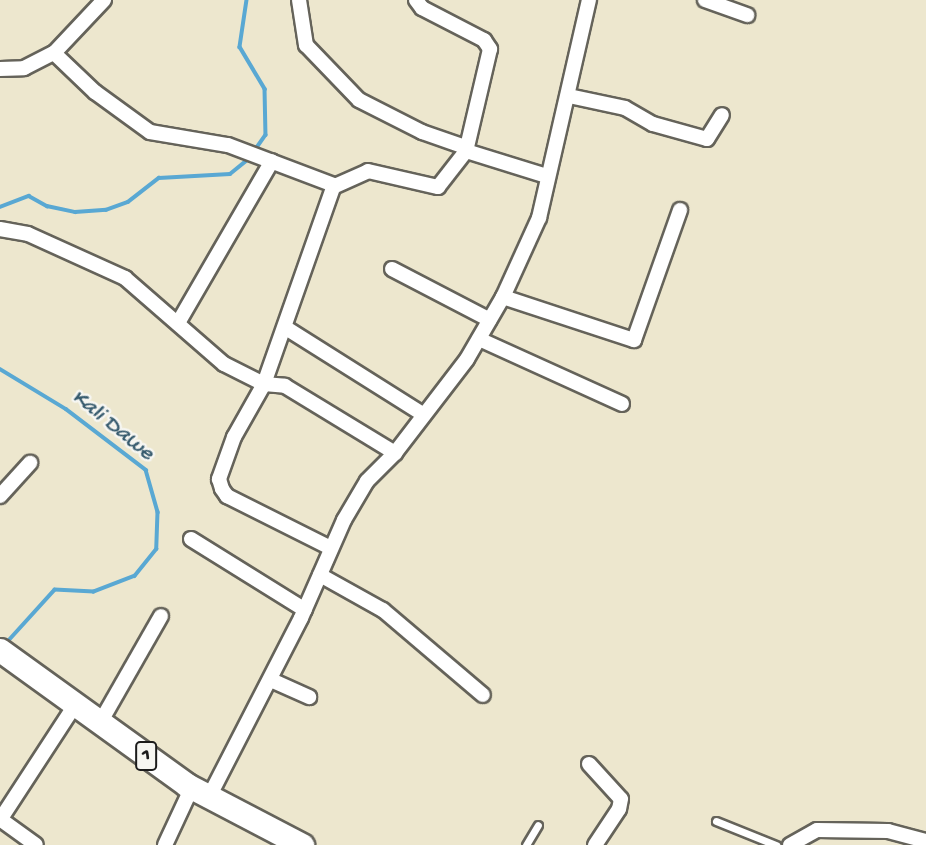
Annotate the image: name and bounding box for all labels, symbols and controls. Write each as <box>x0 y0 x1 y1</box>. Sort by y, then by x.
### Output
water label: Kali Dawe <box>65 384 159 468</box>
road number: 1 <box>134 740 158 772</box>

